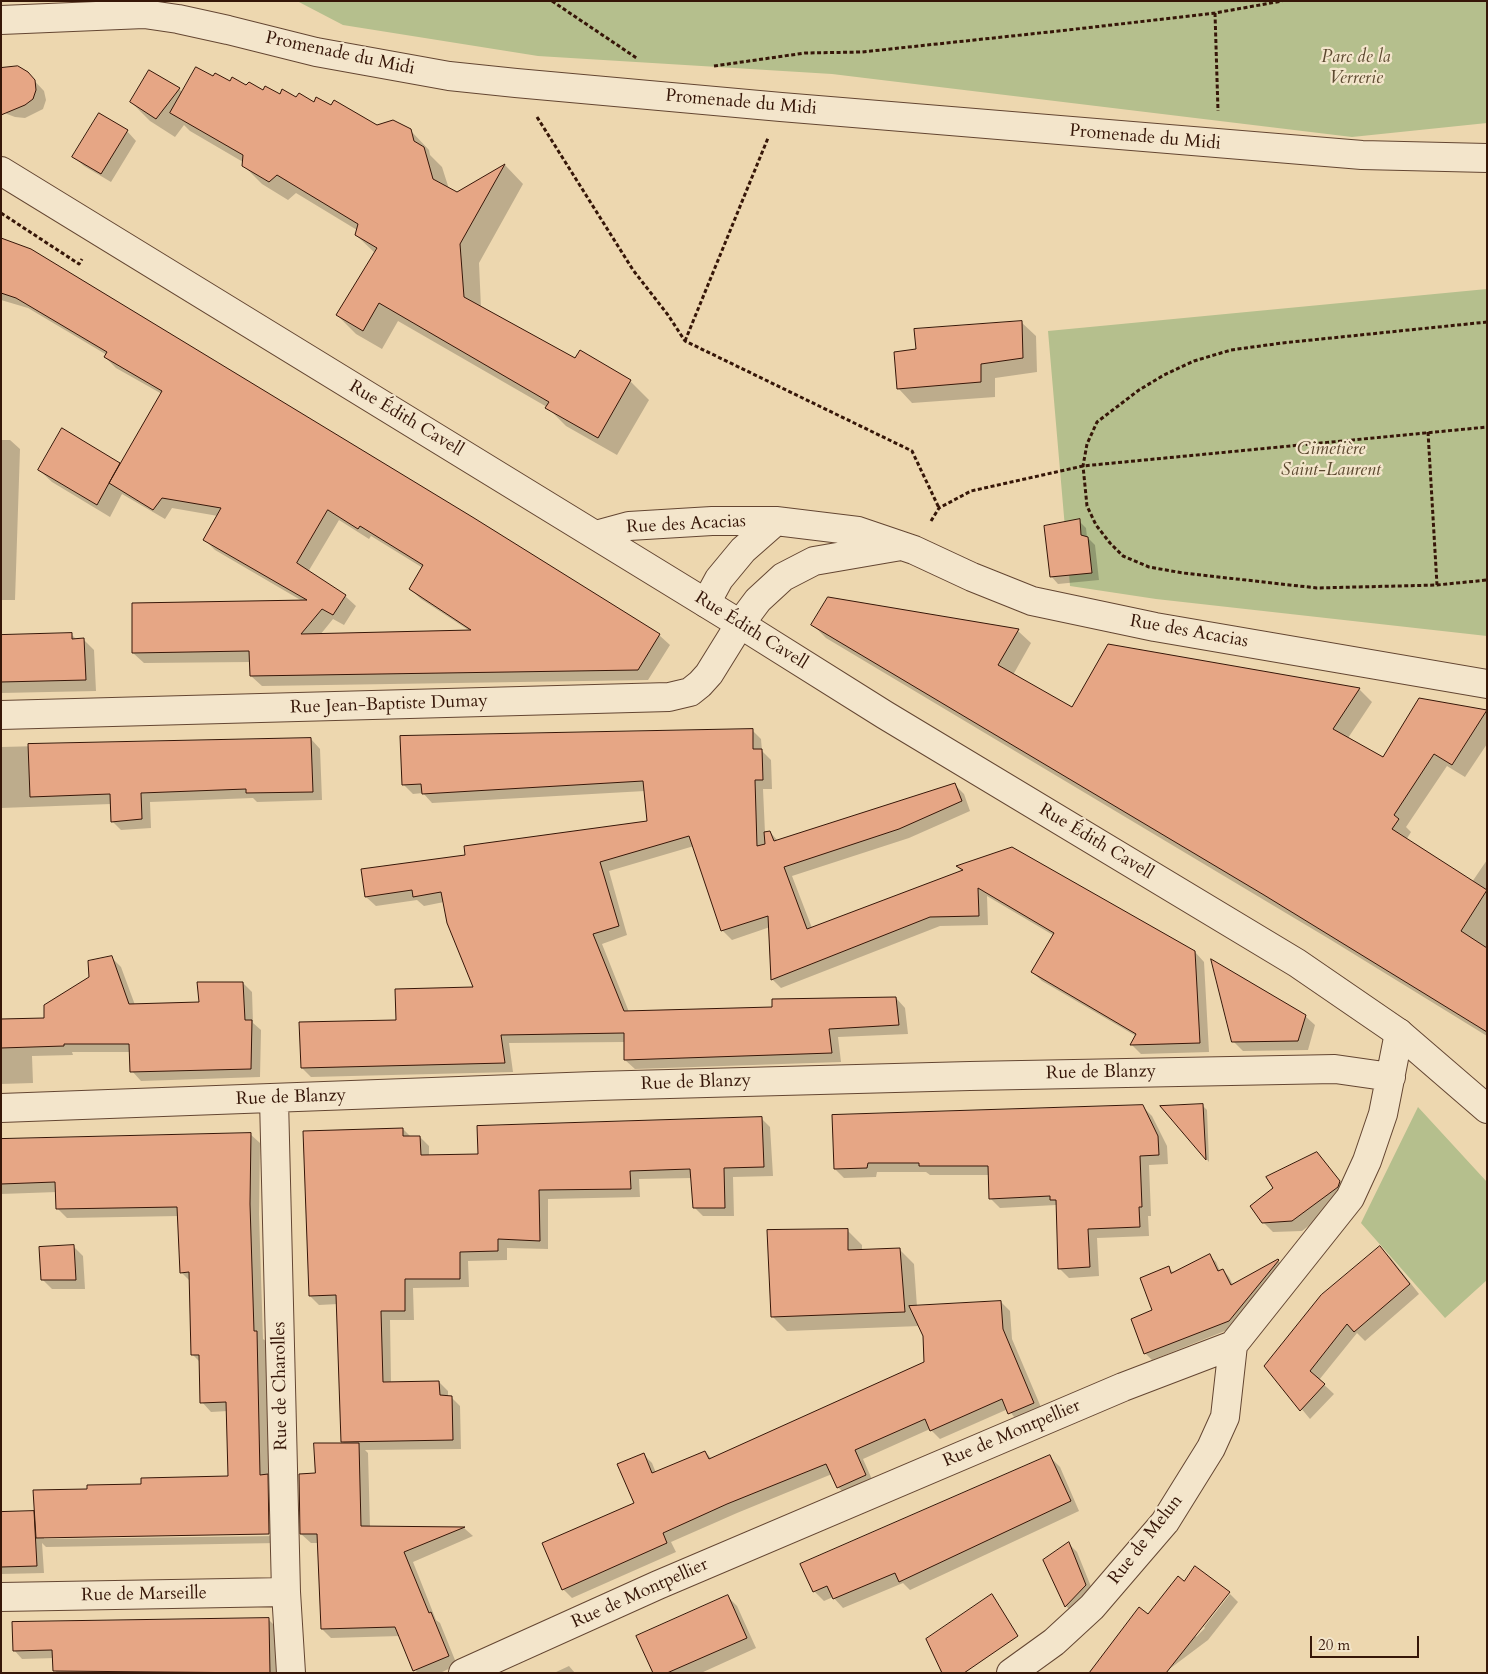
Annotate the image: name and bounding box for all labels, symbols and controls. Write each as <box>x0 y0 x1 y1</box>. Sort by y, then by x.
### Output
street label: Promenade du Midi <box>263 28 417 80</box>
park label: Parc de la Verrerie <box>1321 47 1391 90</box>
street label: Promenade du Midi <box>664 86 818 120</box>
street label: Promenade du Midi <box>1068 121 1222 155</box>
street label: Rue Édith Cavell <box>345 376 467 462</box>
park label: Cimetière Saint-Laurent <box>1281 439 1381 482</box>
street label: Rue des Acacias <box>626 511 746 539</box>
street label: Rue Édith Cavell <box>690 588 812 674</box>
street label: Rue des Acacias <box>1128 611 1250 653</box>
street label: Rue Jean-Baptiste Dumay <box>290 691 488 719</box>
street label: Rue Édith Cavell <box>1035 799 1157 885</box>
street label: Rue de Blanzy <box>1046 1061 1156 1085</box>
street label: Rue de Blanzy <box>640 1070 752 1096</box>
street label: Rue de Blanzy <box>235 1085 347 1111</box>
street label: Rue de Charolles <box>269 1321 293 1451</box>
street label: Rue de Montpellier <box>940 1395 1084 1473</box>
street label: Rue de Melun <box>1104 1491 1188 1589</box>
street label: Rue de Montpellier <box>568 1554 712 1634</box>
street label: Rue de Marseille <box>81 1583 207 1607</box>
scale bar <box>1313 1626 1422 1658</box>
text: 20 m <box>1318 1635 1350 1655</box>

